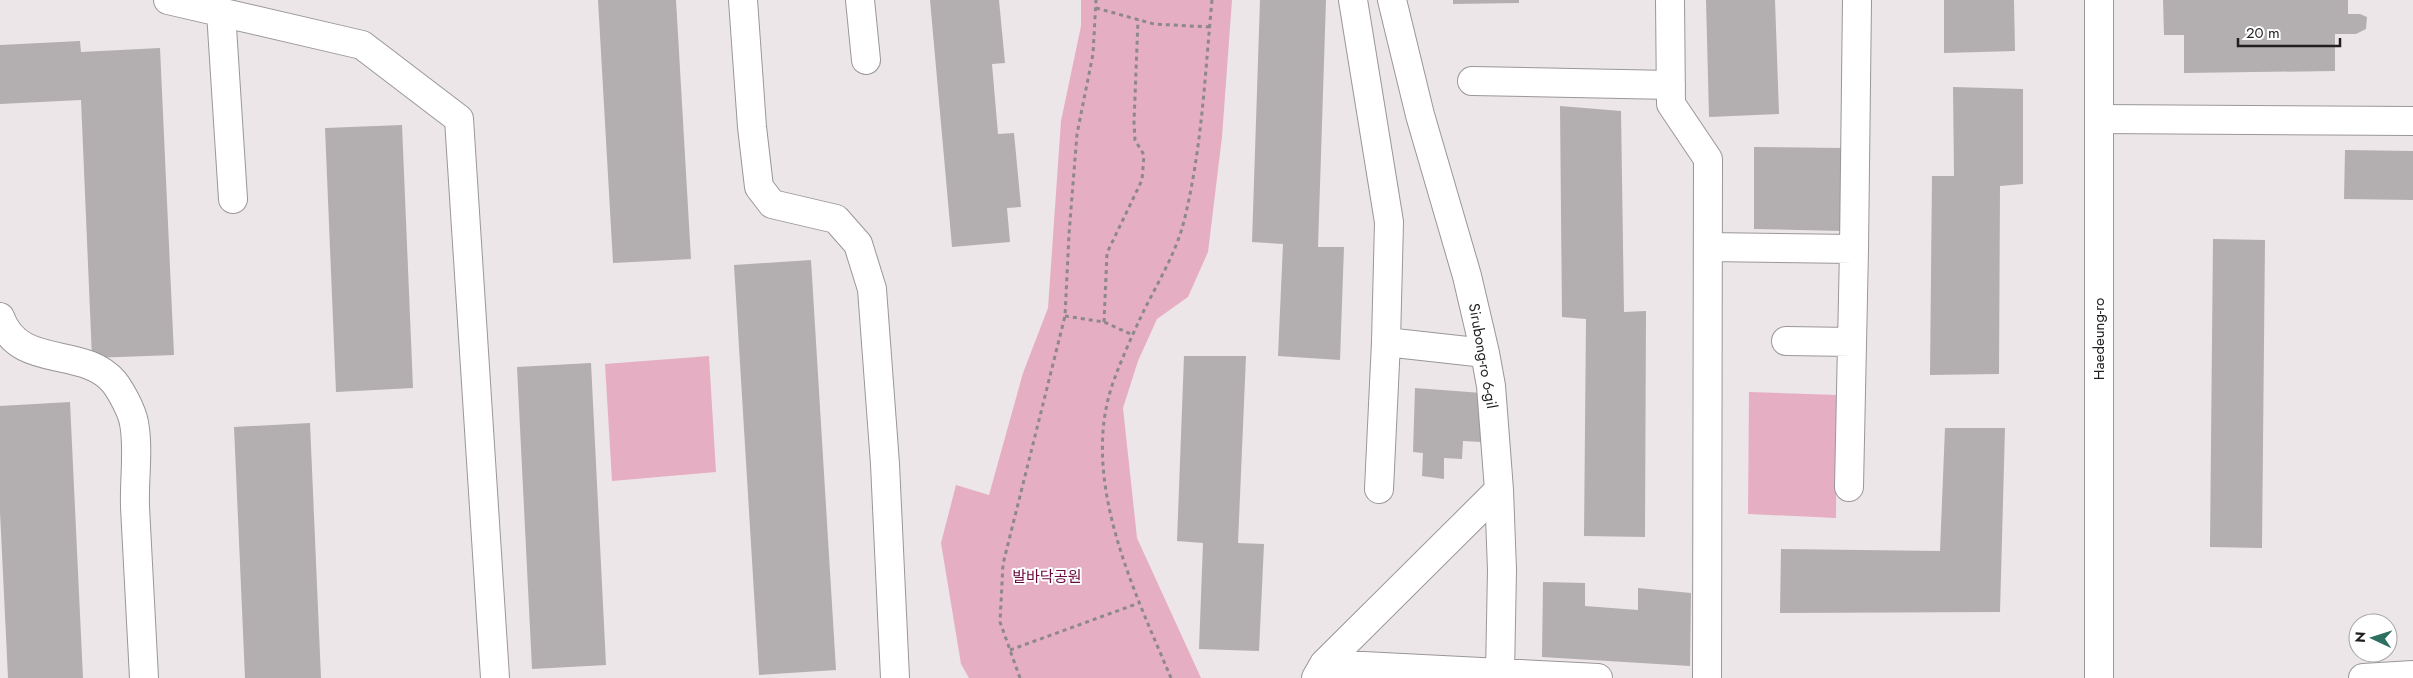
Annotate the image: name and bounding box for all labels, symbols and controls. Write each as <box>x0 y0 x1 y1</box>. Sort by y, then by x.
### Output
scale bar <box>2238 15 2340 47</box>
text: 20 m <box>2246 22 2280 44</box>
street label: Haedeung-ro <box>2088 298 2110 380</box>
street label: Sirubong-ro 6-gil <box>1463 302 1503 410</box>
park label: 발바닥공원 <box>1012 566 1082 588</box>
north arrow <box>2348 613 2398 663</box>
text: N <box>2350 631 2370 643</box>

